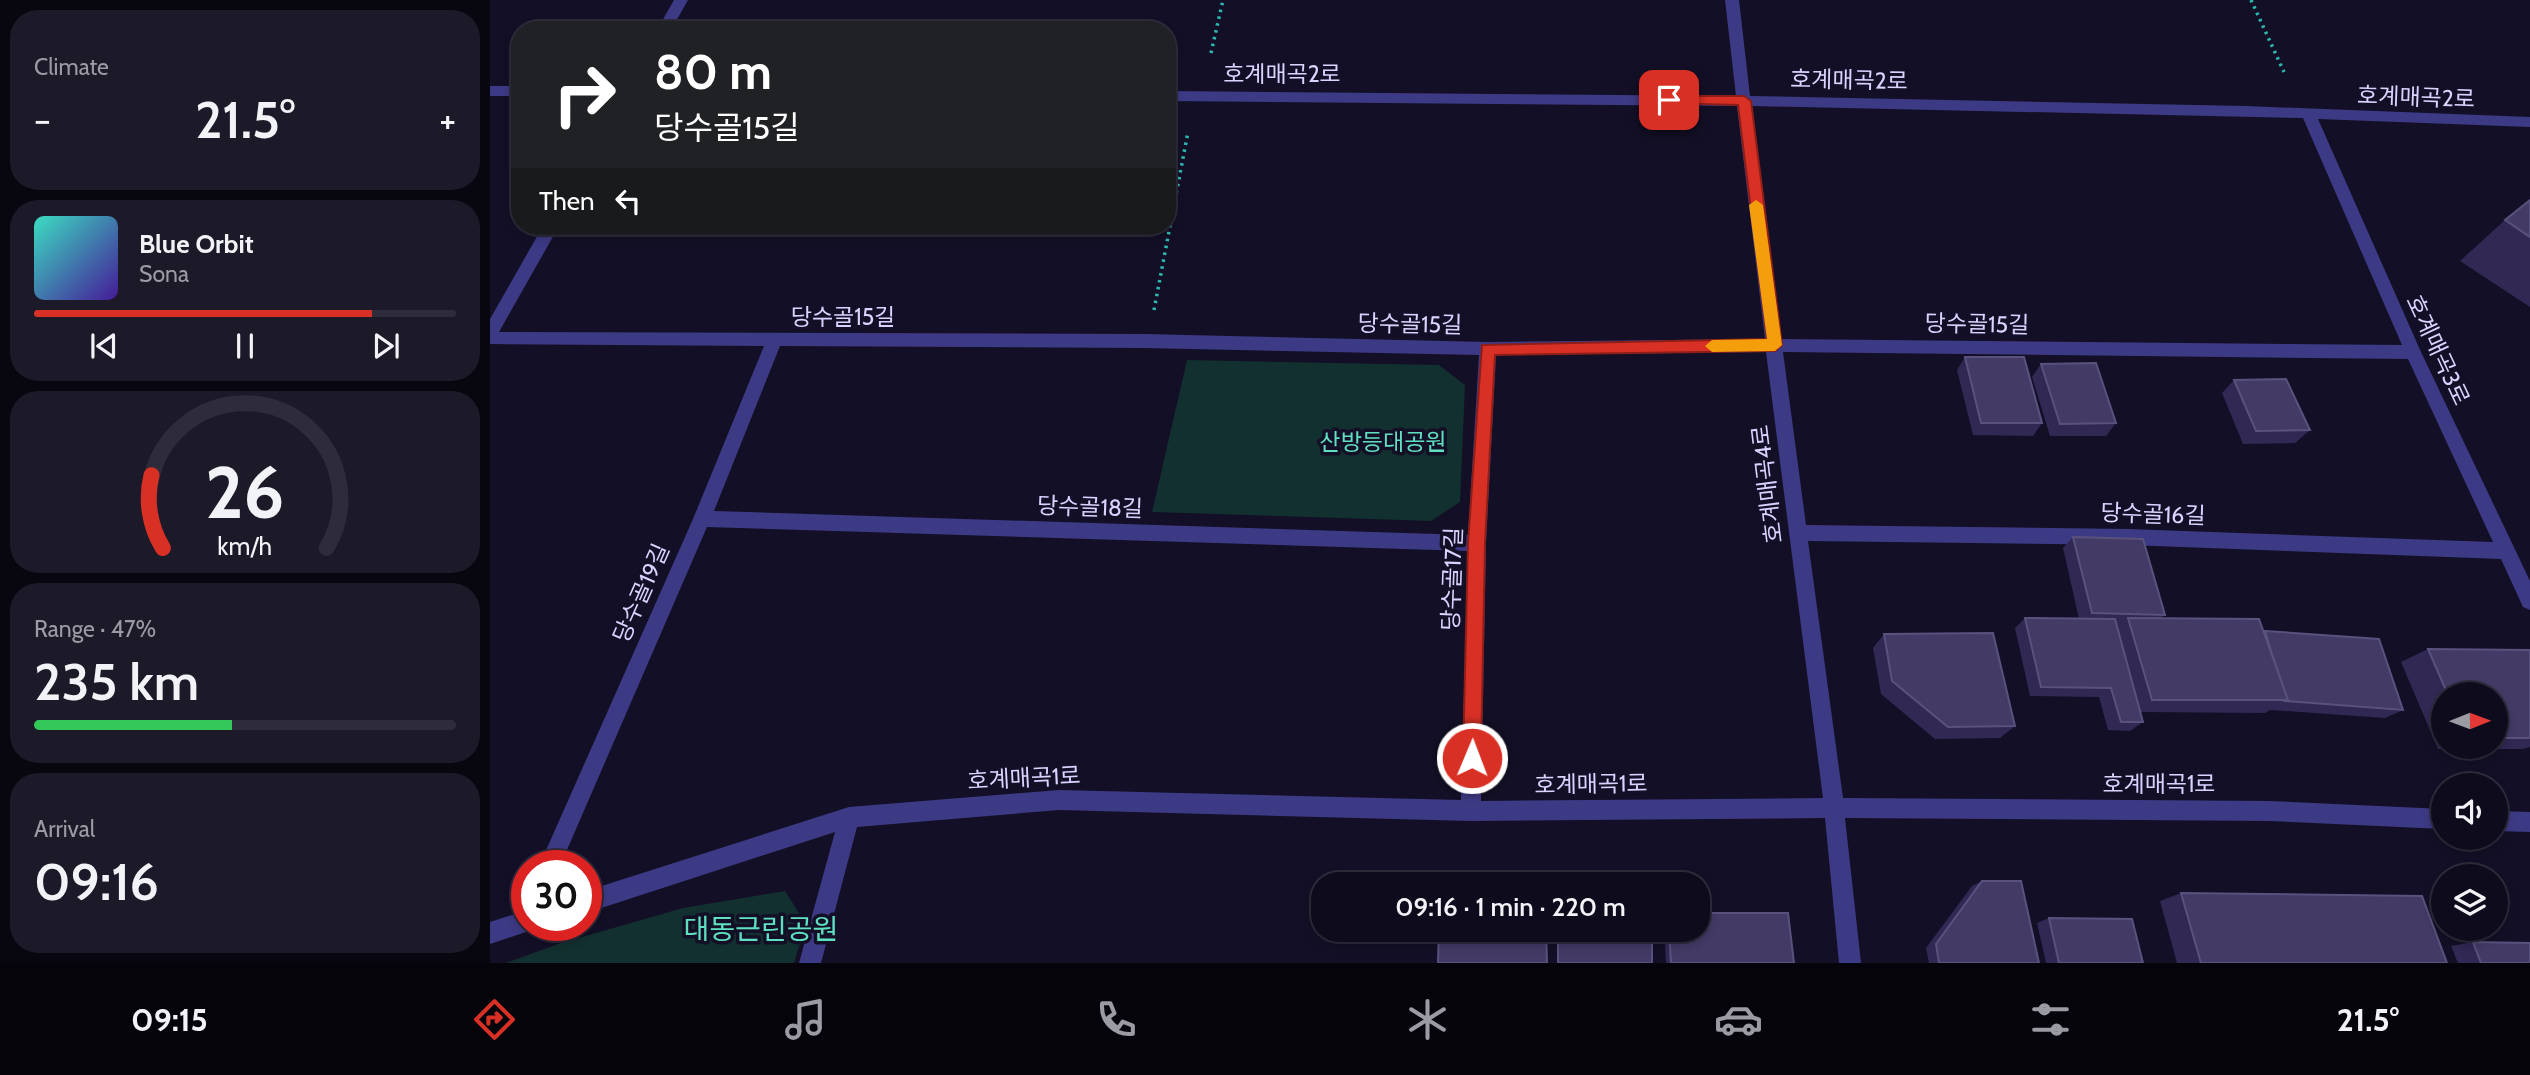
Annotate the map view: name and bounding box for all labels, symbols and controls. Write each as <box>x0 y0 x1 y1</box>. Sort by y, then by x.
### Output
text: 80 m <box>654 42 772 101</box>
icon: right <box>539 49 630 140</box>
text: Climate <box>34 53 109 81</box>
street label: 호계매곡2로 <box>1223 60 1341 88</box>
street label: 호계매곡2로 <box>1790 65 1908 95</box>
pin <box>1639 70 1699 130</box>
icon: arrive <box>1650 81 1688 119</box>
street label: 호계매곡2로 <box>2357 81 2475 113</box>
text: 21.5° <box>195 88 295 151</box>
text: − <box>34 96 51 143</box>
text: + <box>439 96 456 143</box>
text: 당수골15길 <box>654 108 800 147</box>
icon: left <box>609 182 647 220</box>
text: Then <box>539 185 595 217</box>
text: Blue Orbit <box>139 228 254 260</box>
text: Sona <box>139 260 189 288</box>
street label: 호계매곡3로 <box>2400 290 2476 410</box>
street label: 당수골15길 <box>791 303 895 331</box>
street label: 당수골15길 <box>1357 309 1463 339</box>
street label: 당수골15길 <box>1924 309 2030 339</box>
icon: previous <box>85 327 123 365</box>
icon: pause <box>226 327 264 365</box>
icon: next <box>367 327 405 365</box>
street label: 호계매곡4로 <box>1746 423 1788 545</box>
park label: 산방등대공원 <box>1320 428 1446 456</box>
text: 26 <box>205 448 285 536</box>
street label: 당수골18길 <box>1037 491 1143 523</box>
street label: 당수골16길 <box>2100 498 2206 530</box>
street label: 당수골17길 <box>1436 527 1468 631</box>
text: km/h <box>218 530 272 560</box>
street label: 당수골19길 <box>607 539 675 647</box>
text: Range · 47% <box>34 615 156 643</box>
text: 235 km <box>34 650 199 713</box>
north arrow <box>2431 682 2508 760</box>
map controls <box>2431 682 2508 941</box>
position arrow <box>1435 721 1509 795</box>
street label: 호계매곡1로 <box>967 761 1081 795</box>
street label: 호계매곡1로 <box>1534 769 1648 799</box>
street label: 호계매곡1로 <box>2102 770 2216 798</box>
button: sound <box>2431 773 2508 850</box>
text: Arrival <box>34 815 95 843</box>
text: 09:16 <box>34 850 159 913</box>
speed limit sign: 30 <box>511 850 602 941</box>
button: layers <box>2431 864 2508 941</box>
text: 09:16 · 1 min · 220 m <box>1395 891 1626 923</box>
park label: 대동근린공원 <box>684 912 838 946</box>
icon: directions <box>470 995 519 1044</box>
icon: music <box>781 995 830 1044</box>
icon: phone <box>1092 995 1141 1044</box>
icon: climate <box>1403 995 1452 1044</box>
icon: car <box>1714 995 1763 1044</box>
icon: filters <box>2026 995 2075 1044</box>
text: 09:15 <box>131 1000 208 1039</box>
text: 21.5° <box>2337 1000 2399 1039</box>

